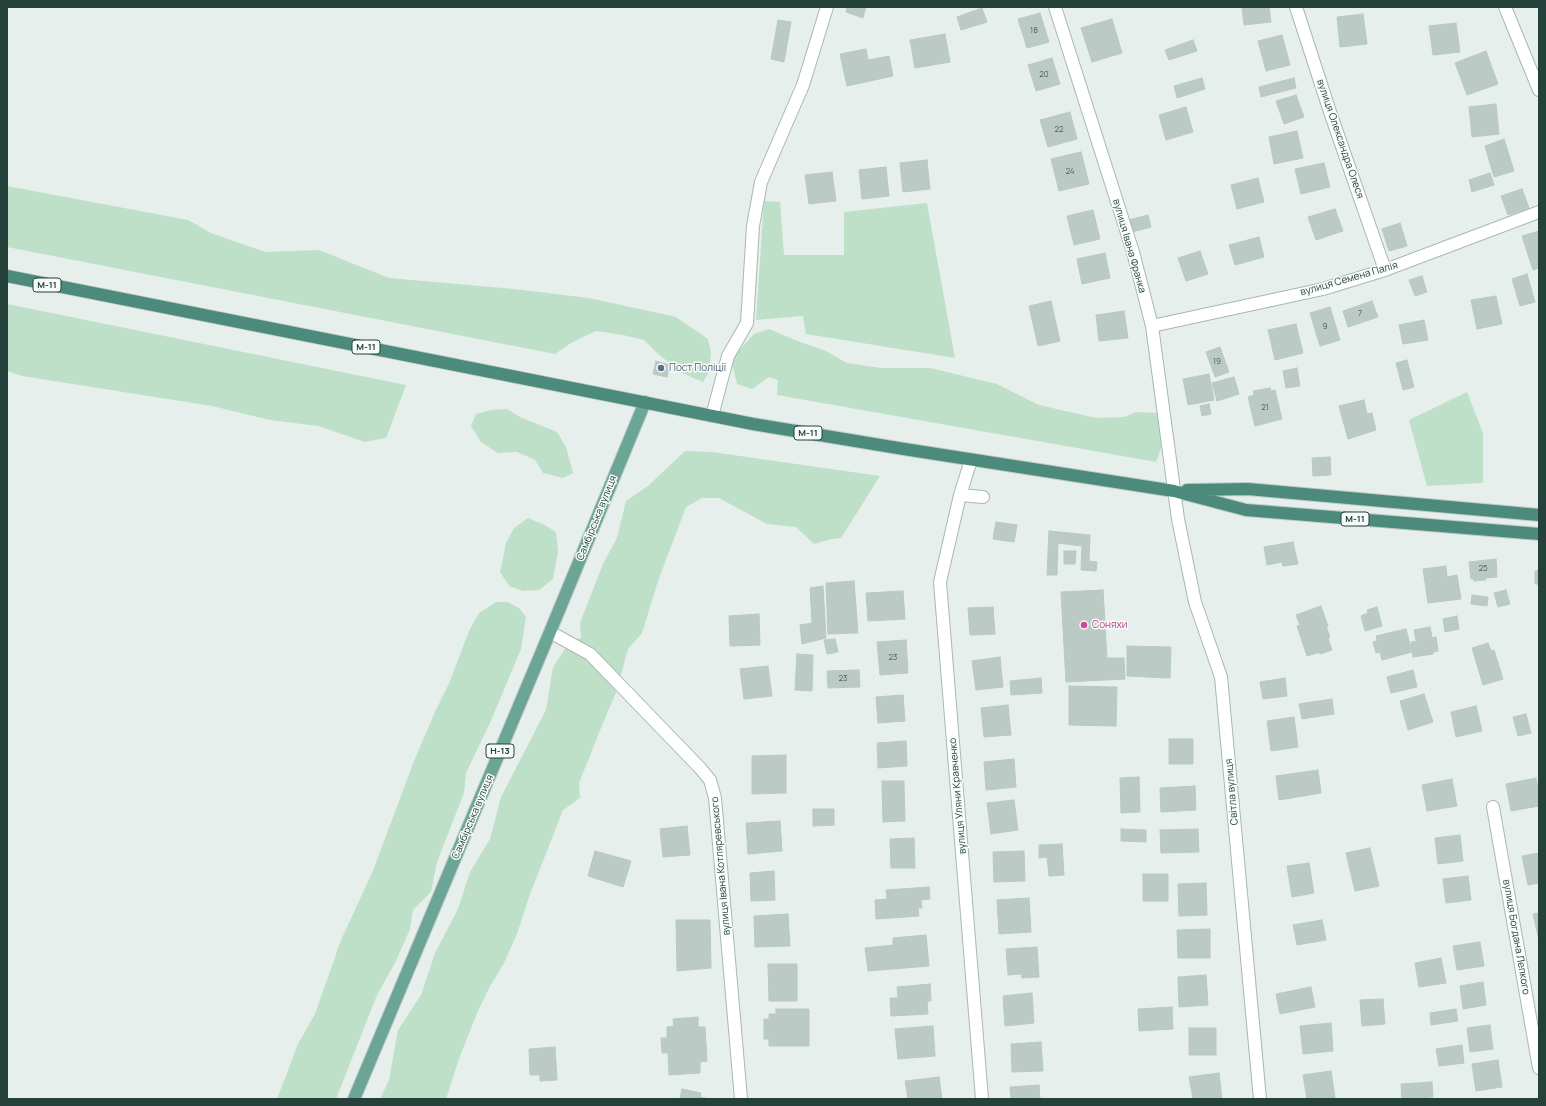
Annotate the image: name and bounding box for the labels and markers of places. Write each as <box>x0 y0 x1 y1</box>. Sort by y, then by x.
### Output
place label: Пост Поліції <box>669 362 726 374</box>
marker: Пост Поліції <box>656 363 666 373</box>
place label: Соняхи <box>1092 619 1127 631</box>
marker: Соняхи <box>1079 620 1089 630</box>

